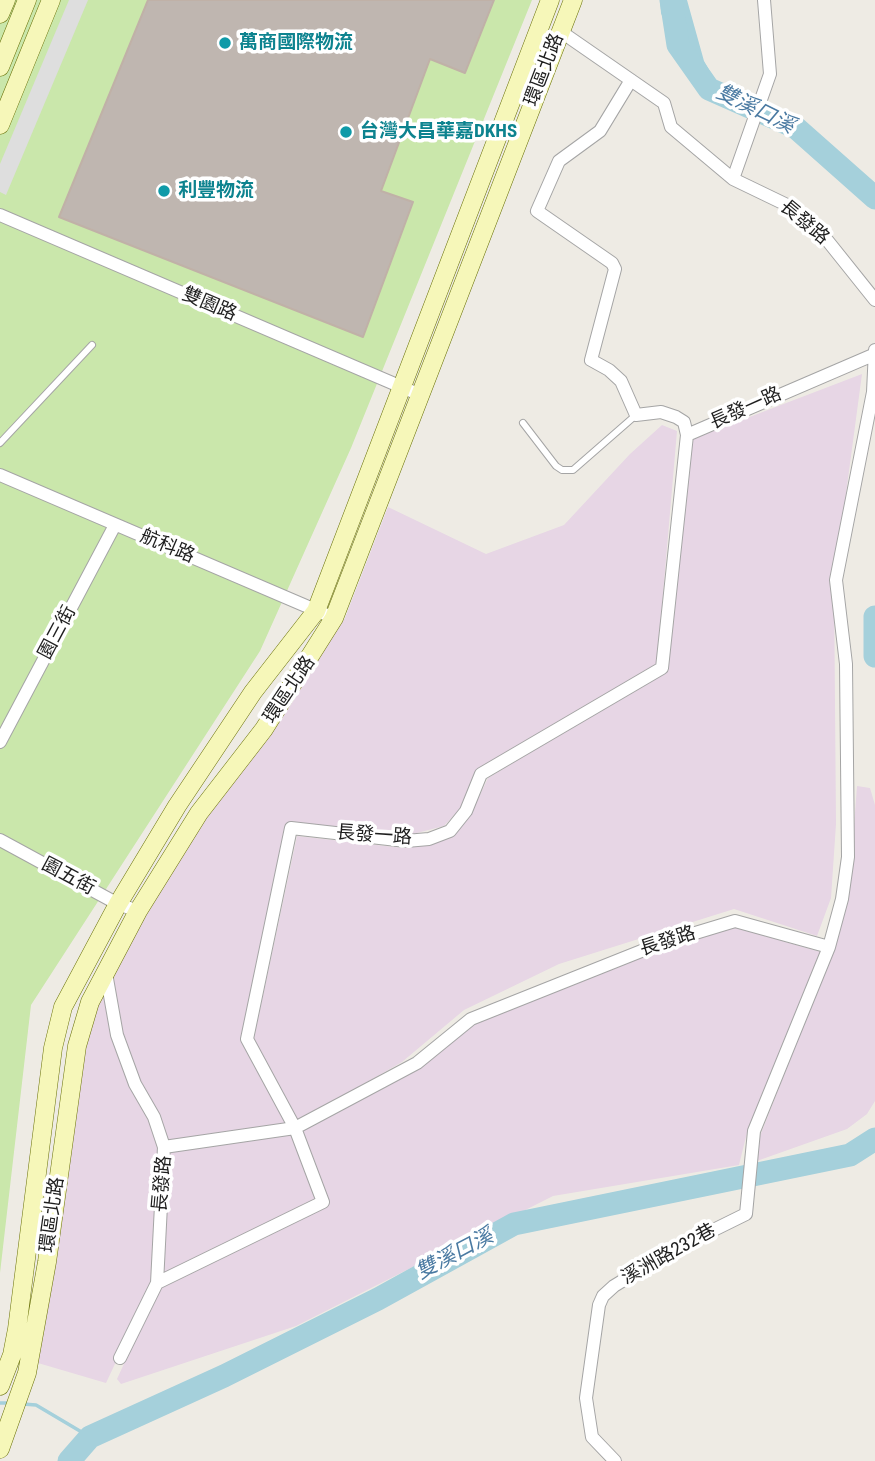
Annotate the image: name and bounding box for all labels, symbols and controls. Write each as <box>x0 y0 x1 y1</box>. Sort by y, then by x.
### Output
street label: 環區北路 <box>521 30 569 110</box>
place label: 萬商國際物流 <box>239 32 353 54</box>
marker: 萬商國際物流 <box>217 35 233 51</box>
water label: 雙溪口溪 <box>712 80 798 140</box>
place label: 台灣大昌華嘉DKHS <box>360 121 517 143</box>
marker: 台灣大昌華嘉DKHS <box>338 124 354 140</box>
place label: 利豐物流 <box>178 180 254 202</box>
marker: 利豐物流 <box>156 183 172 199</box>
street label: 長發路 <box>775 196 833 250</box>
street label: 雙園路 <box>178 283 240 327</box>
street label: 長發一路 <box>707 383 785 435</box>
street label: 航科路 <box>136 525 198 569</box>
street label: 園三街 <box>35 602 81 664</box>
street label: 環區北路 <box>259 652 321 728</box>
street label: 長發一路 <box>335 822 413 850</box>
street label: 園五街 <box>37 854 99 900</box>
street label: 長發路 <box>637 922 699 962</box>
street label: 長發路 <box>149 1155 177 1213</box>
street label: 環區北路 <box>36 1176 70 1254</box>
street label: 溪洲路232巷 <box>618 1220 720 1290</box>
water label: 雙溪口溪 <box>412 1224 498 1286</box>

